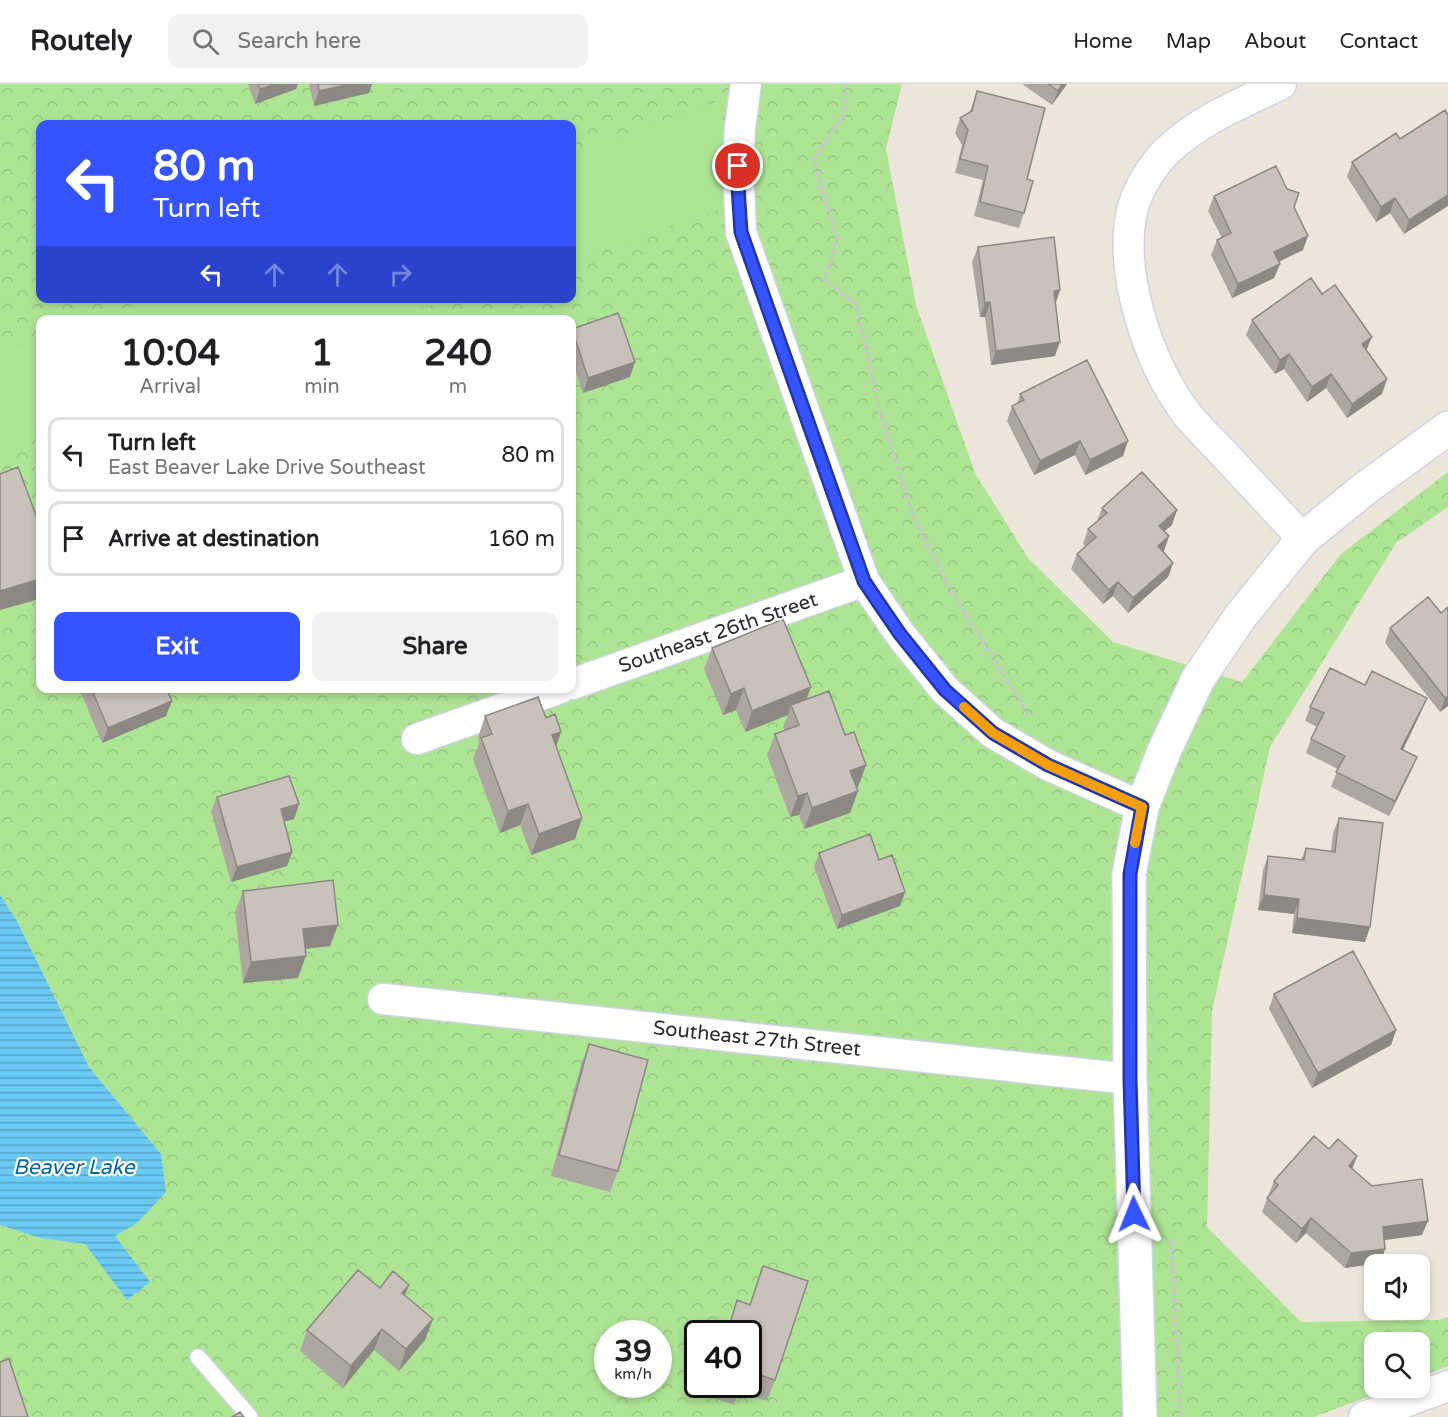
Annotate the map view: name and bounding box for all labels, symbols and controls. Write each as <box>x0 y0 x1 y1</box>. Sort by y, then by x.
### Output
search box <box>168 14 588 68</box>
text: Routely <box>30 24 132 58</box>
icon: search <box>189 25 222 58</box>
text: Search here <box>237 28 361 54</box>
text: Home <box>1073 29 1133 54</box>
text: Map <box>1166 29 1211 54</box>
text: About <box>1244 29 1306 54</box>
text: Contact <box>1339 29 1418 54</box>
pin <box>712 140 763 191</box>
text: 80 m <box>153 141 255 192</box>
icon: left <box>54 144 132 222</box>
icon: arrive <box>721 149 754 182</box>
text: Turn left <box>153 192 260 225</box>
icon: left <box>195 258 228 291</box>
icon: ahead <box>258 258 291 291</box>
icon: ahead <box>321 258 354 291</box>
icon: right <box>384 258 417 291</box>
text: 10:04 <box>120 332 220 375</box>
text: 1 <box>311 332 333 375</box>
text: 240 <box>424 332 492 375</box>
text: Arrival <box>139 375 201 399</box>
text: min <box>304 375 340 399</box>
text: m <box>449 375 467 399</box>
text: Turn left <box>108 430 196 456</box>
icon: left <box>57 438 90 471</box>
text: 80 m <box>501 442 555 468</box>
text: East Beaver Lake Drive Southeast <box>108 456 426 480</box>
icon: arrive <box>57 522 90 555</box>
text: Arrive at destination <box>108 526 319 552</box>
text: 160 m <box>488 526 555 552</box>
street label: Southeast 26th Street <box>615 588 821 678</box>
button: Exit <box>54 612 300 681</box>
button: Share <box>312 612 558 681</box>
street label: Southeast 27th Street <box>652 1016 862 1062</box>
water label: Beaver Lake <box>13 1155 136 1180</box>
position arrow <box>1102 1182 1166 1246</box>
map controls <box>1364 1254 1430 1398</box>
button: sound <box>1364 1254 1430 1320</box>
speed limit sign: 40 <box>684 1320 762 1398</box>
button: search <box>1364 1332 1430 1398</box>
text: 39 <box>614 1333 652 1370</box>
text: km/h <box>614 1365 652 1383</box>

